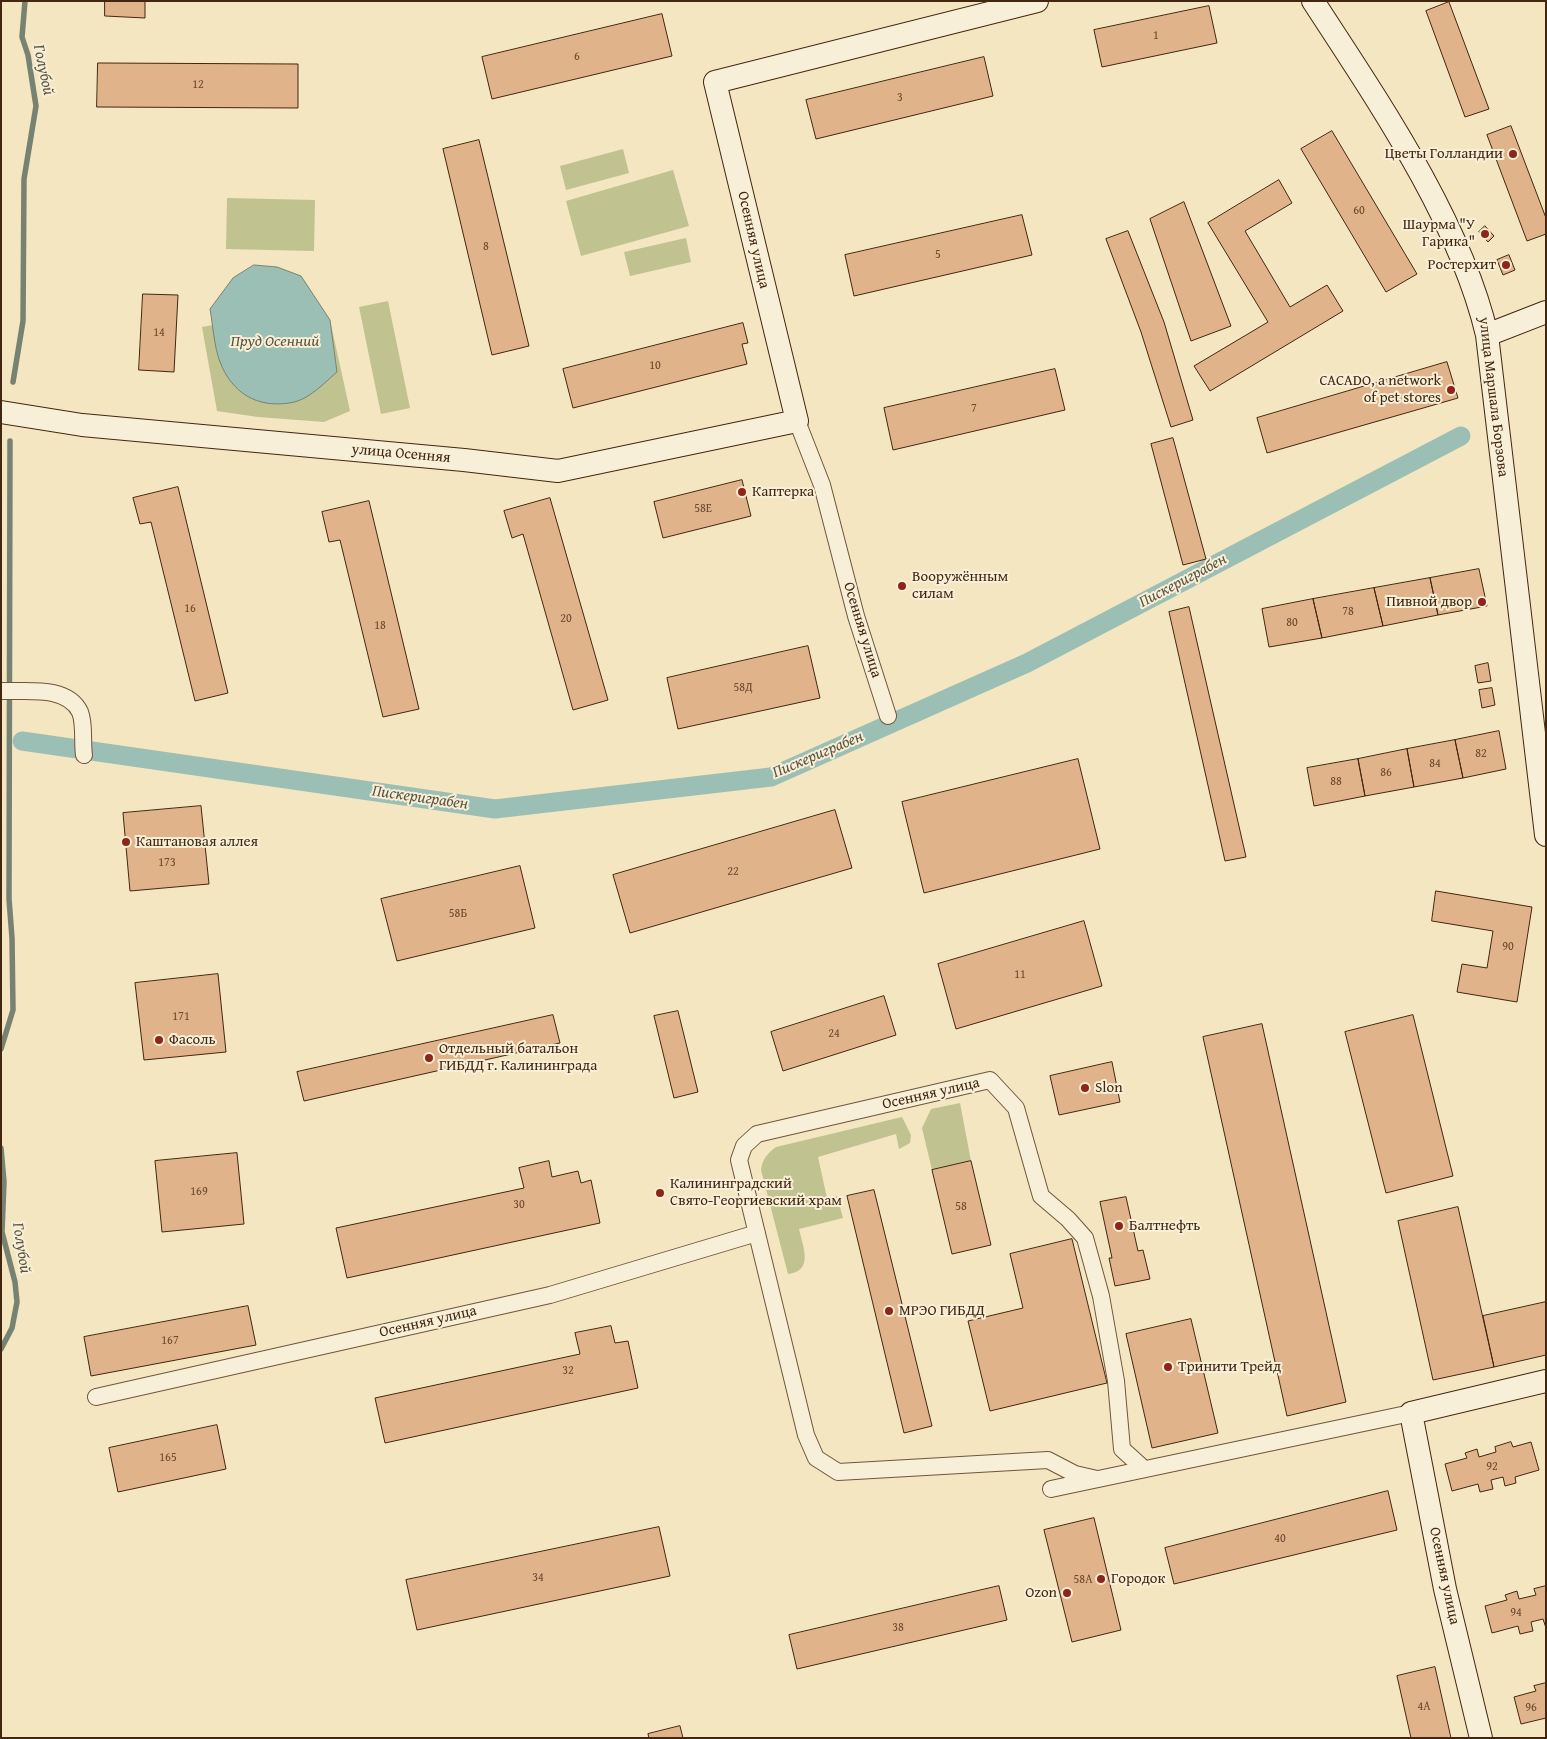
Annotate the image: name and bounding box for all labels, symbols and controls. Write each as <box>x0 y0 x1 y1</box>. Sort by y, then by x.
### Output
house number: 1 <box>1153 29 1159 43</box>
water label: Голубой <box>28 43 58 97</box>
house number: 6 <box>574 50 580 64</box>
house number: 12 <box>192 78 204 92</box>
house number: 3 <box>897 91 903 105</box>
place label: Цветы Голландии <box>1385 145 1503 163</box>
marker: Цветы Голландии <box>1507 148 1519 160</box>
street label: Осенняя улица <box>733 190 773 290</box>
house number: 60 <box>1353 204 1365 218</box>
place label: Шаурма "У Гарика" <box>1403 216 1475 251</box>
marker: Шаурма "У Гарика" <box>1479 228 1491 240</box>
house number: 8 <box>483 240 489 254</box>
house number: 5 <box>935 248 941 262</box>
place label: Ростерхит <box>1427 256 1496 274</box>
marker: Ростерхит <box>1500 259 1512 271</box>
street label: улица Маршала Борзова <box>1474 316 1512 478</box>
house number: 14 <box>153 326 165 340</box>
water label: Пруд Осенний <box>231 332 319 352</box>
house number: 10 <box>649 359 661 373</box>
place label: CACADO, a network of pet stores <box>1319 372 1441 407</box>
marker: CACADO, a network of pet stores <box>1445 384 1457 396</box>
house number: 7 <box>971 402 977 416</box>
street label: улица Осенняя <box>351 441 451 467</box>
place label: Каптерка <box>752 483 814 501</box>
marker: Каптерка <box>736 486 748 498</box>
house number: 58Е <box>694 502 712 516</box>
water label: Пискериграбен <box>1136 550 1230 612</box>
place label: Вооружённым силам <box>912 568 1008 603</box>
street label: Осенняя улица <box>839 580 885 680</box>
marker: Вооружённым силам <box>896 580 908 592</box>
place label: Пивной двор <box>1386 593 1472 611</box>
marker: Пивной двор <box>1476 596 1488 608</box>
house number: 16 <box>184 602 196 616</box>
house number: 78 <box>1342 605 1354 619</box>
house number: 20 <box>560 612 572 626</box>
house number: 80 <box>1286 616 1298 630</box>
house number: 18 <box>374 619 386 633</box>
house number: 58Д <box>733 681 753 695</box>
water label: Пискериграбен <box>770 727 866 783</box>
house number: 82 <box>1475 747 1487 761</box>
house number: 84 <box>1429 757 1441 771</box>
house number: 86 <box>1380 766 1392 780</box>
house number: 88 <box>1330 775 1342 789</box>
water label: Пискериграбен <box>371 782 469 814</box>
place label: Каштановая аллея <box>136 833 258 851</box>
marker: Каштановая аллея <box>120 836 132 848</box>
house number: 173 <box>158 856 176 870</box>
house number: 22 <box>727 865 739 879</box>
house number: 58Б <box>449 907 467 921</box>
house number: 90 <box>1502 940 1514 954</box>
house number: 11 <box>1014 968 1026 982</box>
house number: 171 <box>172 1010 190 1024</box>
house number: 24 <box>828 1027 840 1041</box>
place label: Фасоль <box>169 1031 216 1049</box>
marker: Фасоль <box>153 1034 165 1046</box>
place label: Отдельный батальон ГИБДД г. Калининграда <box>439 1040 597 1075</box>
marker: Отдельный батальон ГИБДД г. Калининграда <box>423 1052 435 1064</box>
street label: Осенняя улица <box>881 1074 981 1114</box>
place label: Slon <box>1095 1079 1123 1097</box>
marker: Slon <box>1079 1082 1091 1094</box>
place label: Калининградский Свято-Георгиевский храм <box>670 1175 842 1210</box>
house number: 169 <box>190 1185 208 1199</box>
marker: Калининградский Свято-Георгиевский храм <box>654 1187 666 1199</box>
house number: 30 <box>513 1198 525 1212</box>
house number: 58 <box>955 1200 967 1214</box>
place label: Балтнефть <box>1129 1217 1200 1235</box>
marker: Балтнефть <box>1113 1220 1125 1232</box>
water label: Голубой <box>7 1221 35 1275</box>
street label: Осенняя улица <box>378 1302 478 1342</box>
place label: МРЭО ГИБДД <box>899 1302 985 1320</box>
marker: МРЭО ГИБДД <box>883 1305 895 1317</box>
house number: 167 <box>161 1334 179 1348</box>
place label: Тринити Трейд <box>1178 1358 1281 1376</box>
marker: Тринити Трейд <box>1162 1361 1174 1373</box>
house number: 32 <box>562 1364 574 1378</box>
house number: 165 <box>159 1451 177 1465</box>
house number: 92 <box>1486 1460 1498 1474</box>
street label: Осенняя улица <box>1425 1526 1463 1626</box>
house number: 40 <box>1274 1532 1286 1546</box>
place label: Городок <box>1111 1570 1165 1588</box>
house number: 34 <box>532 1571 544 1585</box>
house number: 58А <box>1074 1573 1092 1587</box>
marker: Городок <box>1095 1573 1107 1585</box>
place label: Ozon <box>1025 1584 1057 1602</box>
marker: Ozon <box>1061 1587 1073 1599</box>
house number: 94 <box>1510 1606 1522 1620</box>
house number: 38 <box>892 1621 904 1635</box>
house number: 4А <box>1417 1700 1431 1714</box>
house number: 96 <box>1525 1701 1537 1715</box>

